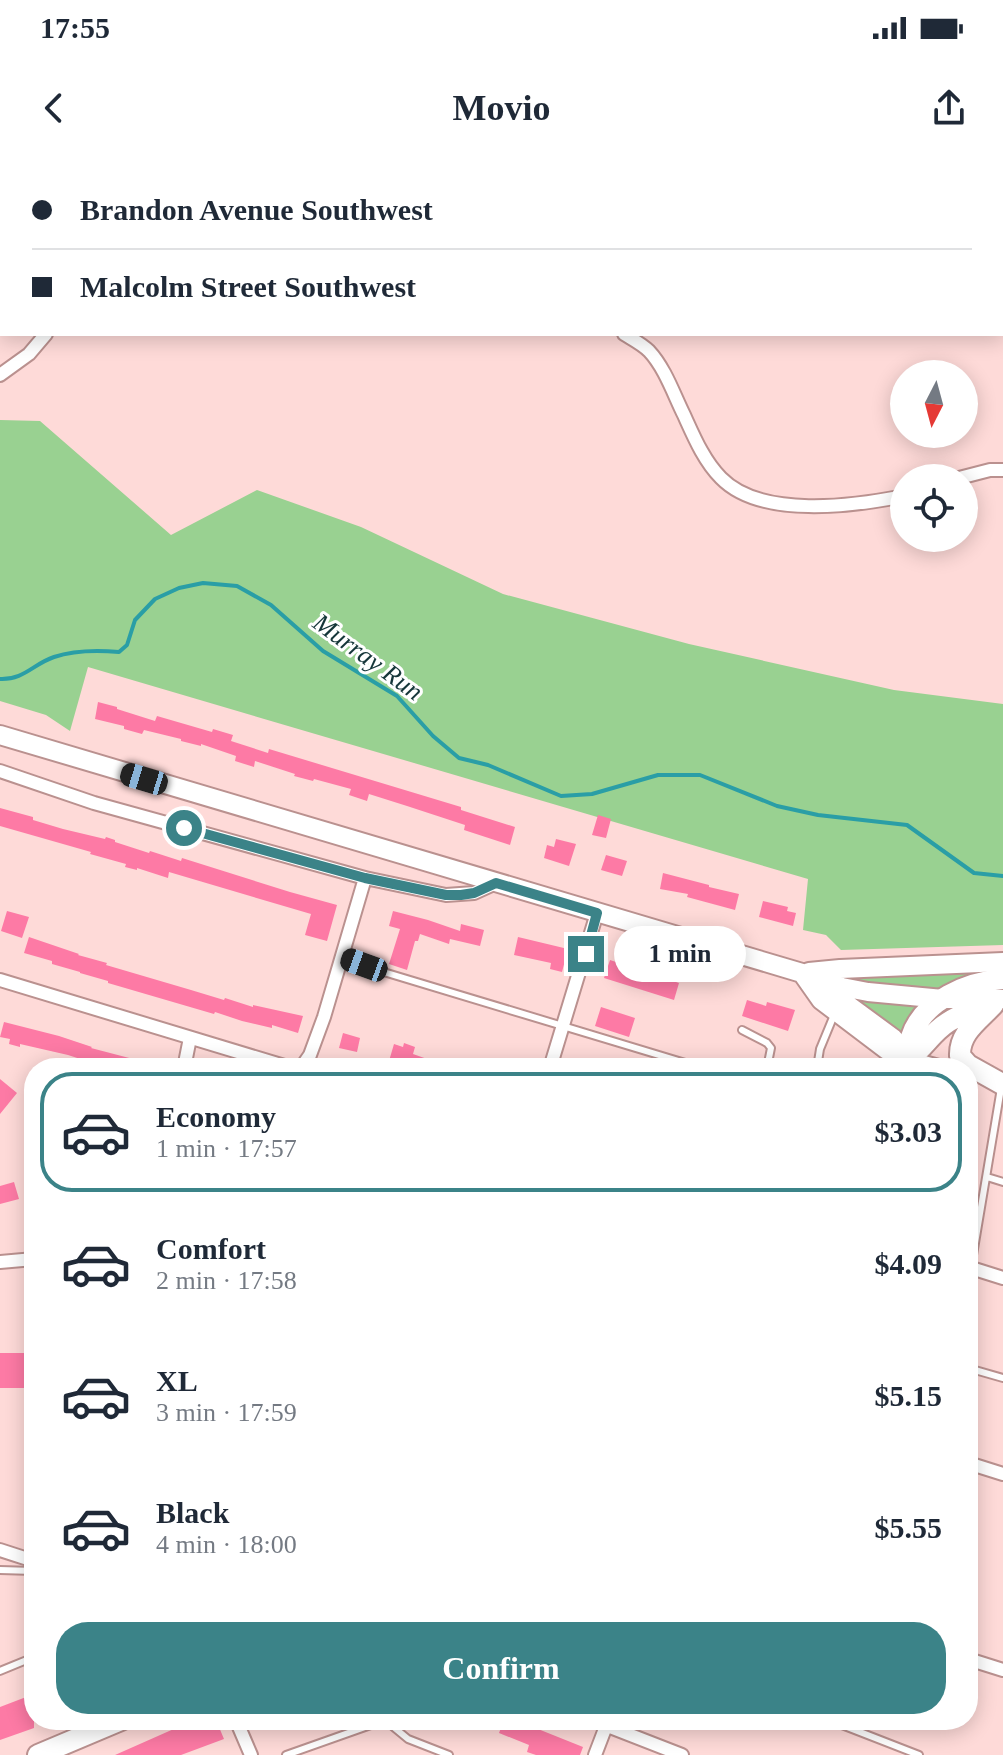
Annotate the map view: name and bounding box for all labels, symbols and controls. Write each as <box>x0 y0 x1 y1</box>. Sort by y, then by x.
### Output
text: 17:55 <box>40 11 110 44</box>
icon: back <box>32 86 76 130</box>
icon: share <box>927 86 971 130</box>
text: Movio <box>453 88 550 128</box>
text: Brandon Avenue Southwest <box>80 193 433 226</box>
text: Malcolm Street Southwest <box>80 270 416 303</box>
north arrow <box>890 360 978 448</box>
map controls <box>890 360 978 552</box>
button: locate <box>890 464 978 552</box>
water label: Murray Run <box>307 607 428 706</box>
car <box>118 761 170 797</box>
route start <box>166 810 202 846</box>
callout: 1 min <box>614 926 746 982</box>
route end <box>568 936 604 972</box>
text: 1 min <box>649 939 711 968</box>
car <box>337 946 391 984</box>
icon: car <box>60 1096 132 1168</box>
text: Economy <box>156 1100 276 1133</box>
text: $3.03 <box>875 1115 942 1148</box>
text: 1 min · 17:57 <box>156 1134 297 1163</box>
icon: car <box>60 1228 132 1300</box>
text: Comfort <box>156 1232 266 1265</box>
text: $4.09 <box>875 1247 942 1280</box>
text: 2 min · 17:58 <box>156 1266 297 1295</box>
icon: car <box>60 1360 132 1432</box>
text: XL <box>156 1364 198 1397</box>
text: $5.15 <box>875 1379 942 1412</box>
text: 3 min · 17:59 <box>156 1398 297 1427</box>
icon: car <box>60 1492 132 1564</box>
text: Black <box>156 1496 229 1529</box>
text: $5.55 <box>875 1511 942 1544</box>
text: 4 min · 18:00 <box>156 1530 297 1559</box>
button: Confirm <box>56 1622 946 1714</box>

